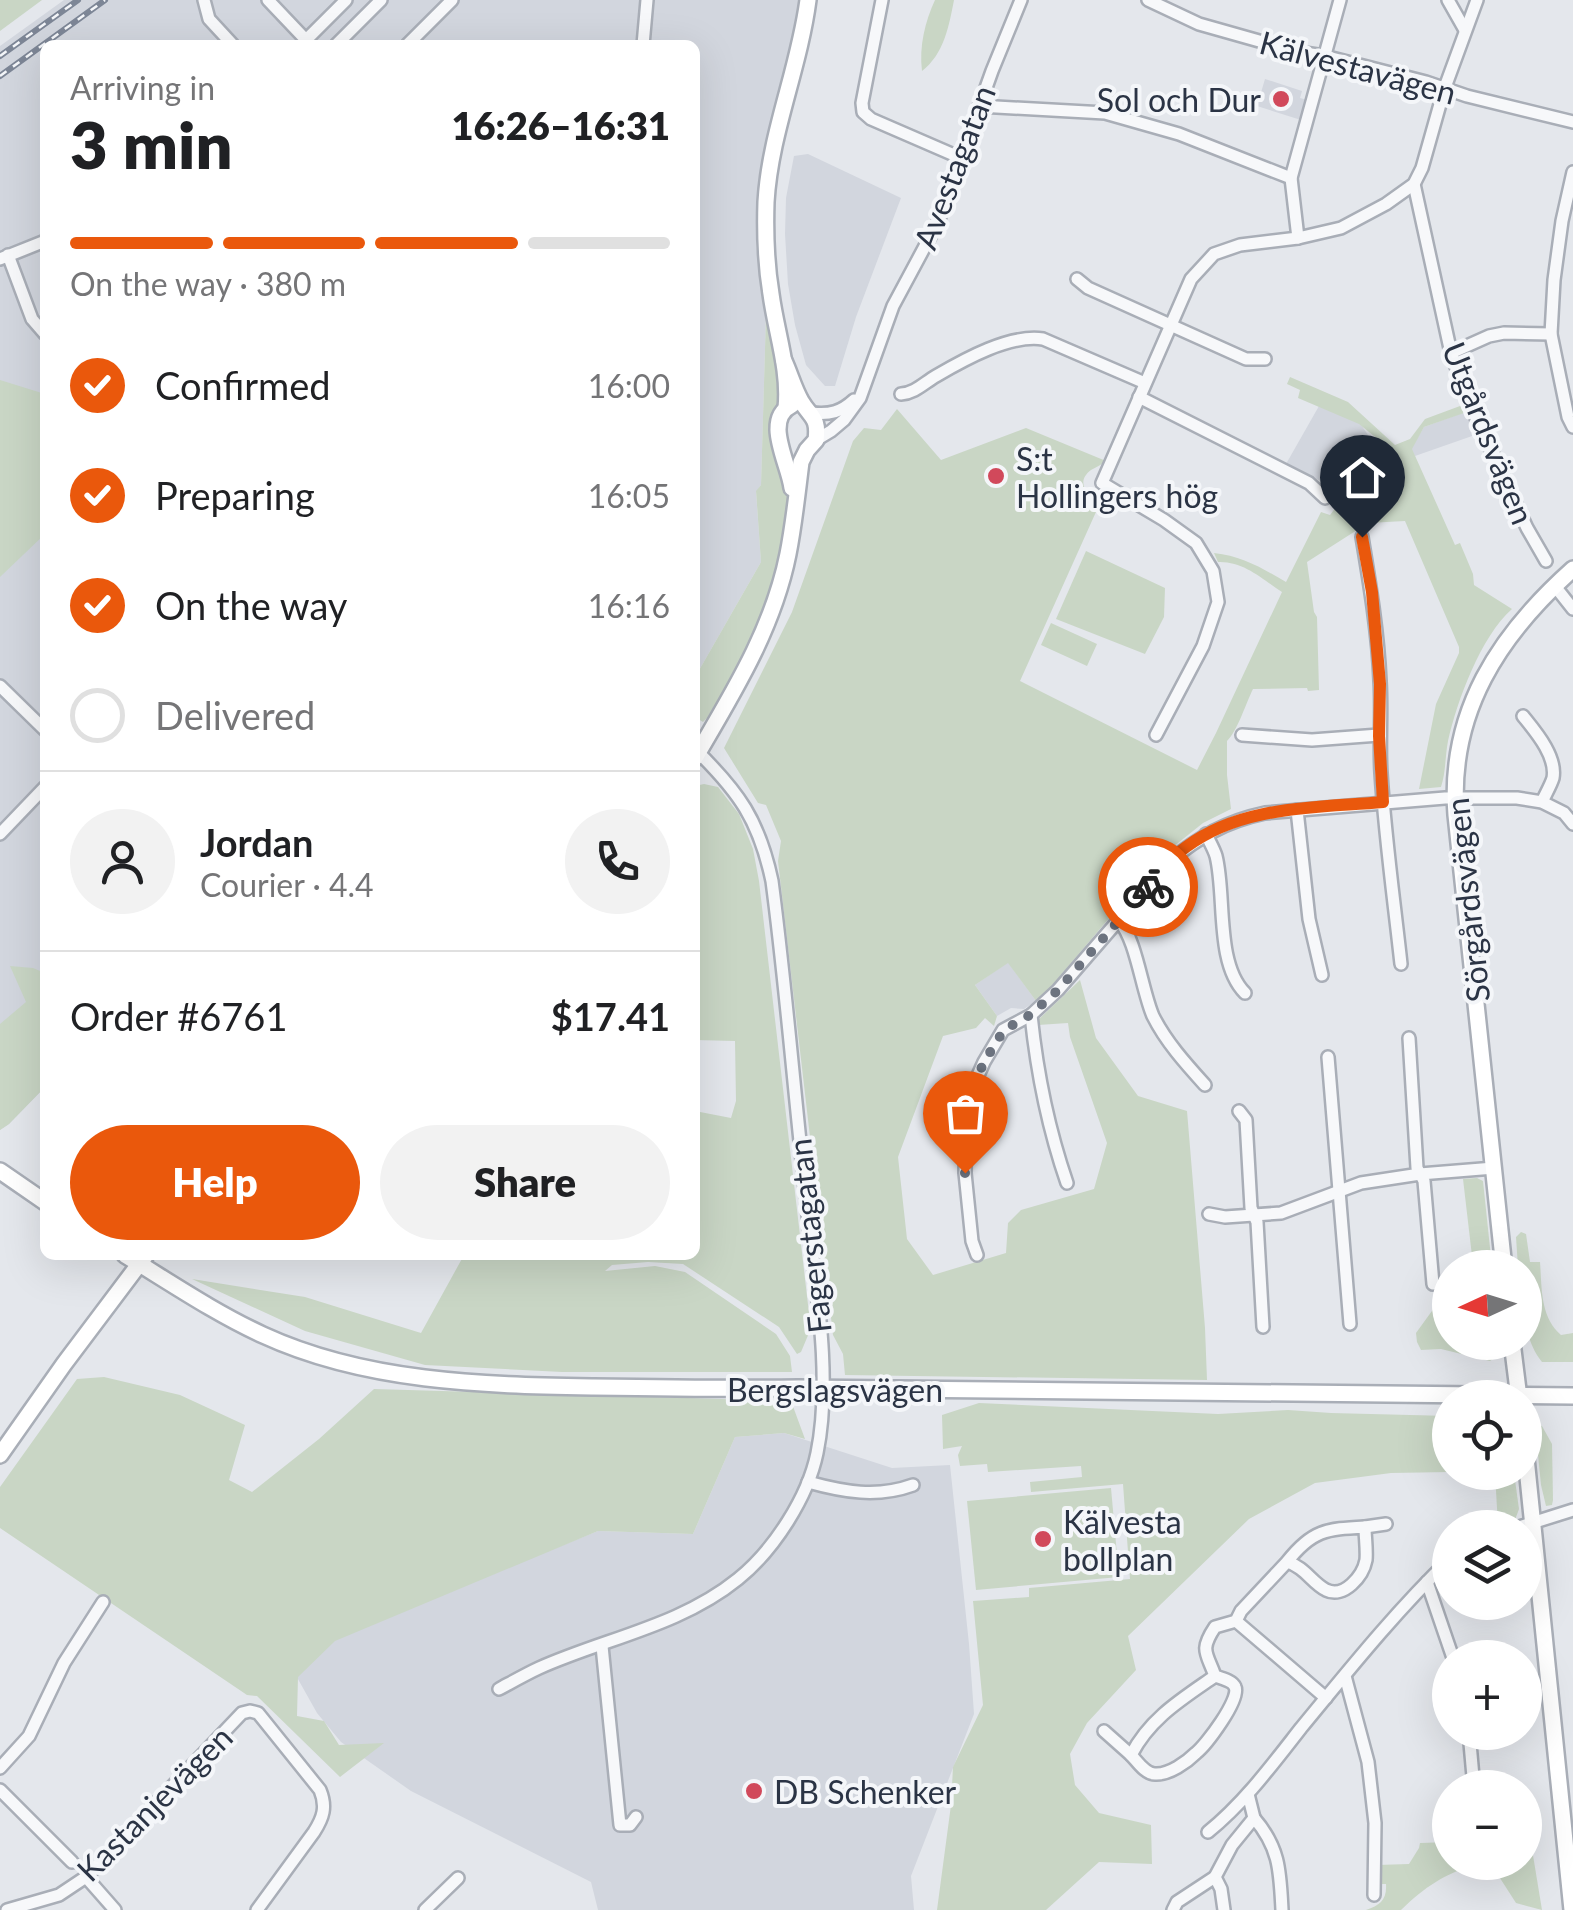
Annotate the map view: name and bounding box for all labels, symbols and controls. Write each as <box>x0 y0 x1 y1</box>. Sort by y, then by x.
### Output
street label: Kälvestavägen <box>1256 22 1460 112</box>
text: Arriving in <box>70 68 215 107</box>
street label: Avestagatan <box>905 80 1003 254</box>
place label: Sol och Dur <box>1097 80 1261 119</box>
marker: Sol och Dur <box>1270 88 1292 110</box>
text: 16:26–16:31 <box>451 102 670 148</box>
text: 3 min <box>70 105 232 183</box>
text: On the way · 380 m <box>70 264 346 303</box>
street label: Utgårdsvägen <box>1435 336 1543 530</box>
icon: check <box>70 358 125 413</box>
text: Confirmed <box>155 362 331 408</box>
text: 16:00 <box>588 366 670 405</box>
pin <box>1320 435 1405 538</box>
place label: S:t Hollingers hög <box>1016 439 1218 515</box>
icon: home <box>1335 450 1390 505</box>
marker: S:t Hollingers hög <box>985 465 1007 487</box>
icon: check <box>70 468 125 523</box>
text: Preparing <box>155 472 315 518</box>
text: 16:05 <box>588 476 670 515</box>
icon: check <box>70 578 125 633</box>
text: On the way <box>155 582 347 628</box>
text: 16:16 <box>588 586 670 625</box>
text: Delivered <box>155 692 315 738</box>
street label: Sörgårdsvägen <box>1437 796 1497 1004</box>
button: person <box>70 809 175 914</box>
button: phone <box>565 809 670 914</box>
text: Jordan <box>200 819 313 865</box>
courier <box>1098 837 1198 937</box>
icon: bike <box>1121 860 1176 915</box>
text: Courier · 4.4 <box>200 865 374 904</box>
text: Order #6761 <box>70 993 287 1039</box>
text: $17.41 <box>551 993 670 1039</box>
pin <box>923 1071 1008 1174</box>
icon: bag <box>938 1086 993 1141</box>
button: Help <box>70 1125 360 1240</box>
button: Share <box>380 1125 670 1240</box>
street label: Fagerstagatan <box>779 1137 839 1335</box>
north arrow <box>1432 1250 1542 1360</box>
map controls <box>1432 1250 1542 1880</box>
street label: Bergslagsvägen <box>727 1370 943 1409</box>
button: locate <box>1432 1380 1542 1490</box>
place label: Kälvesta bollplan <box>1063 1502 1182 1578</box>
button: layers <box>1432 1510 1542 1620</box>
marker: Kälvesta bollplan <box>1032 1528 1054 1550</box>
button: + <box>1432 1640 1542 1750</box>
street label: Kastanjevägen <box>68 1717 240 1889</box>
button: − <box>1432 1770 1542 1880</box>
place label: DB Schenker <box>774 1772 957 1811</box>
marker: DB Schenker <box>743 1780 765 1802</box>

